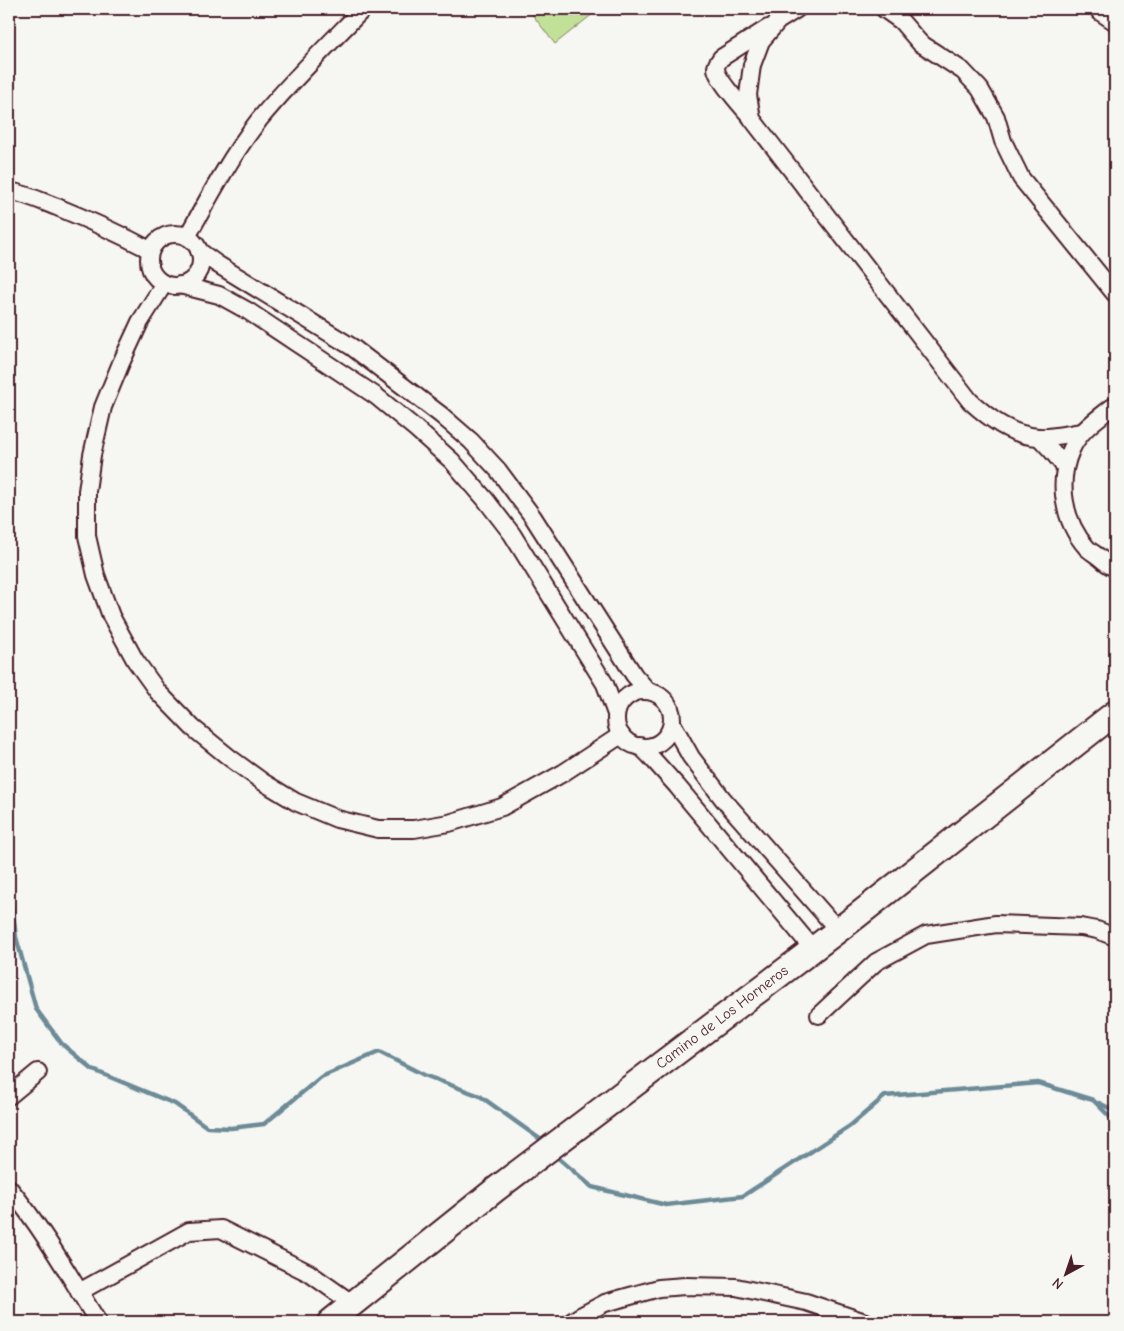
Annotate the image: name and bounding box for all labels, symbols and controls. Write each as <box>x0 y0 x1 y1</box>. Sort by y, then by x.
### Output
street label: Camino de Los Horneros <box>652 961 792 1073</box>
north arrow <box>1042 1248 1092 1298</box>
text: N <box>1049 1274 1067 1293</box>

